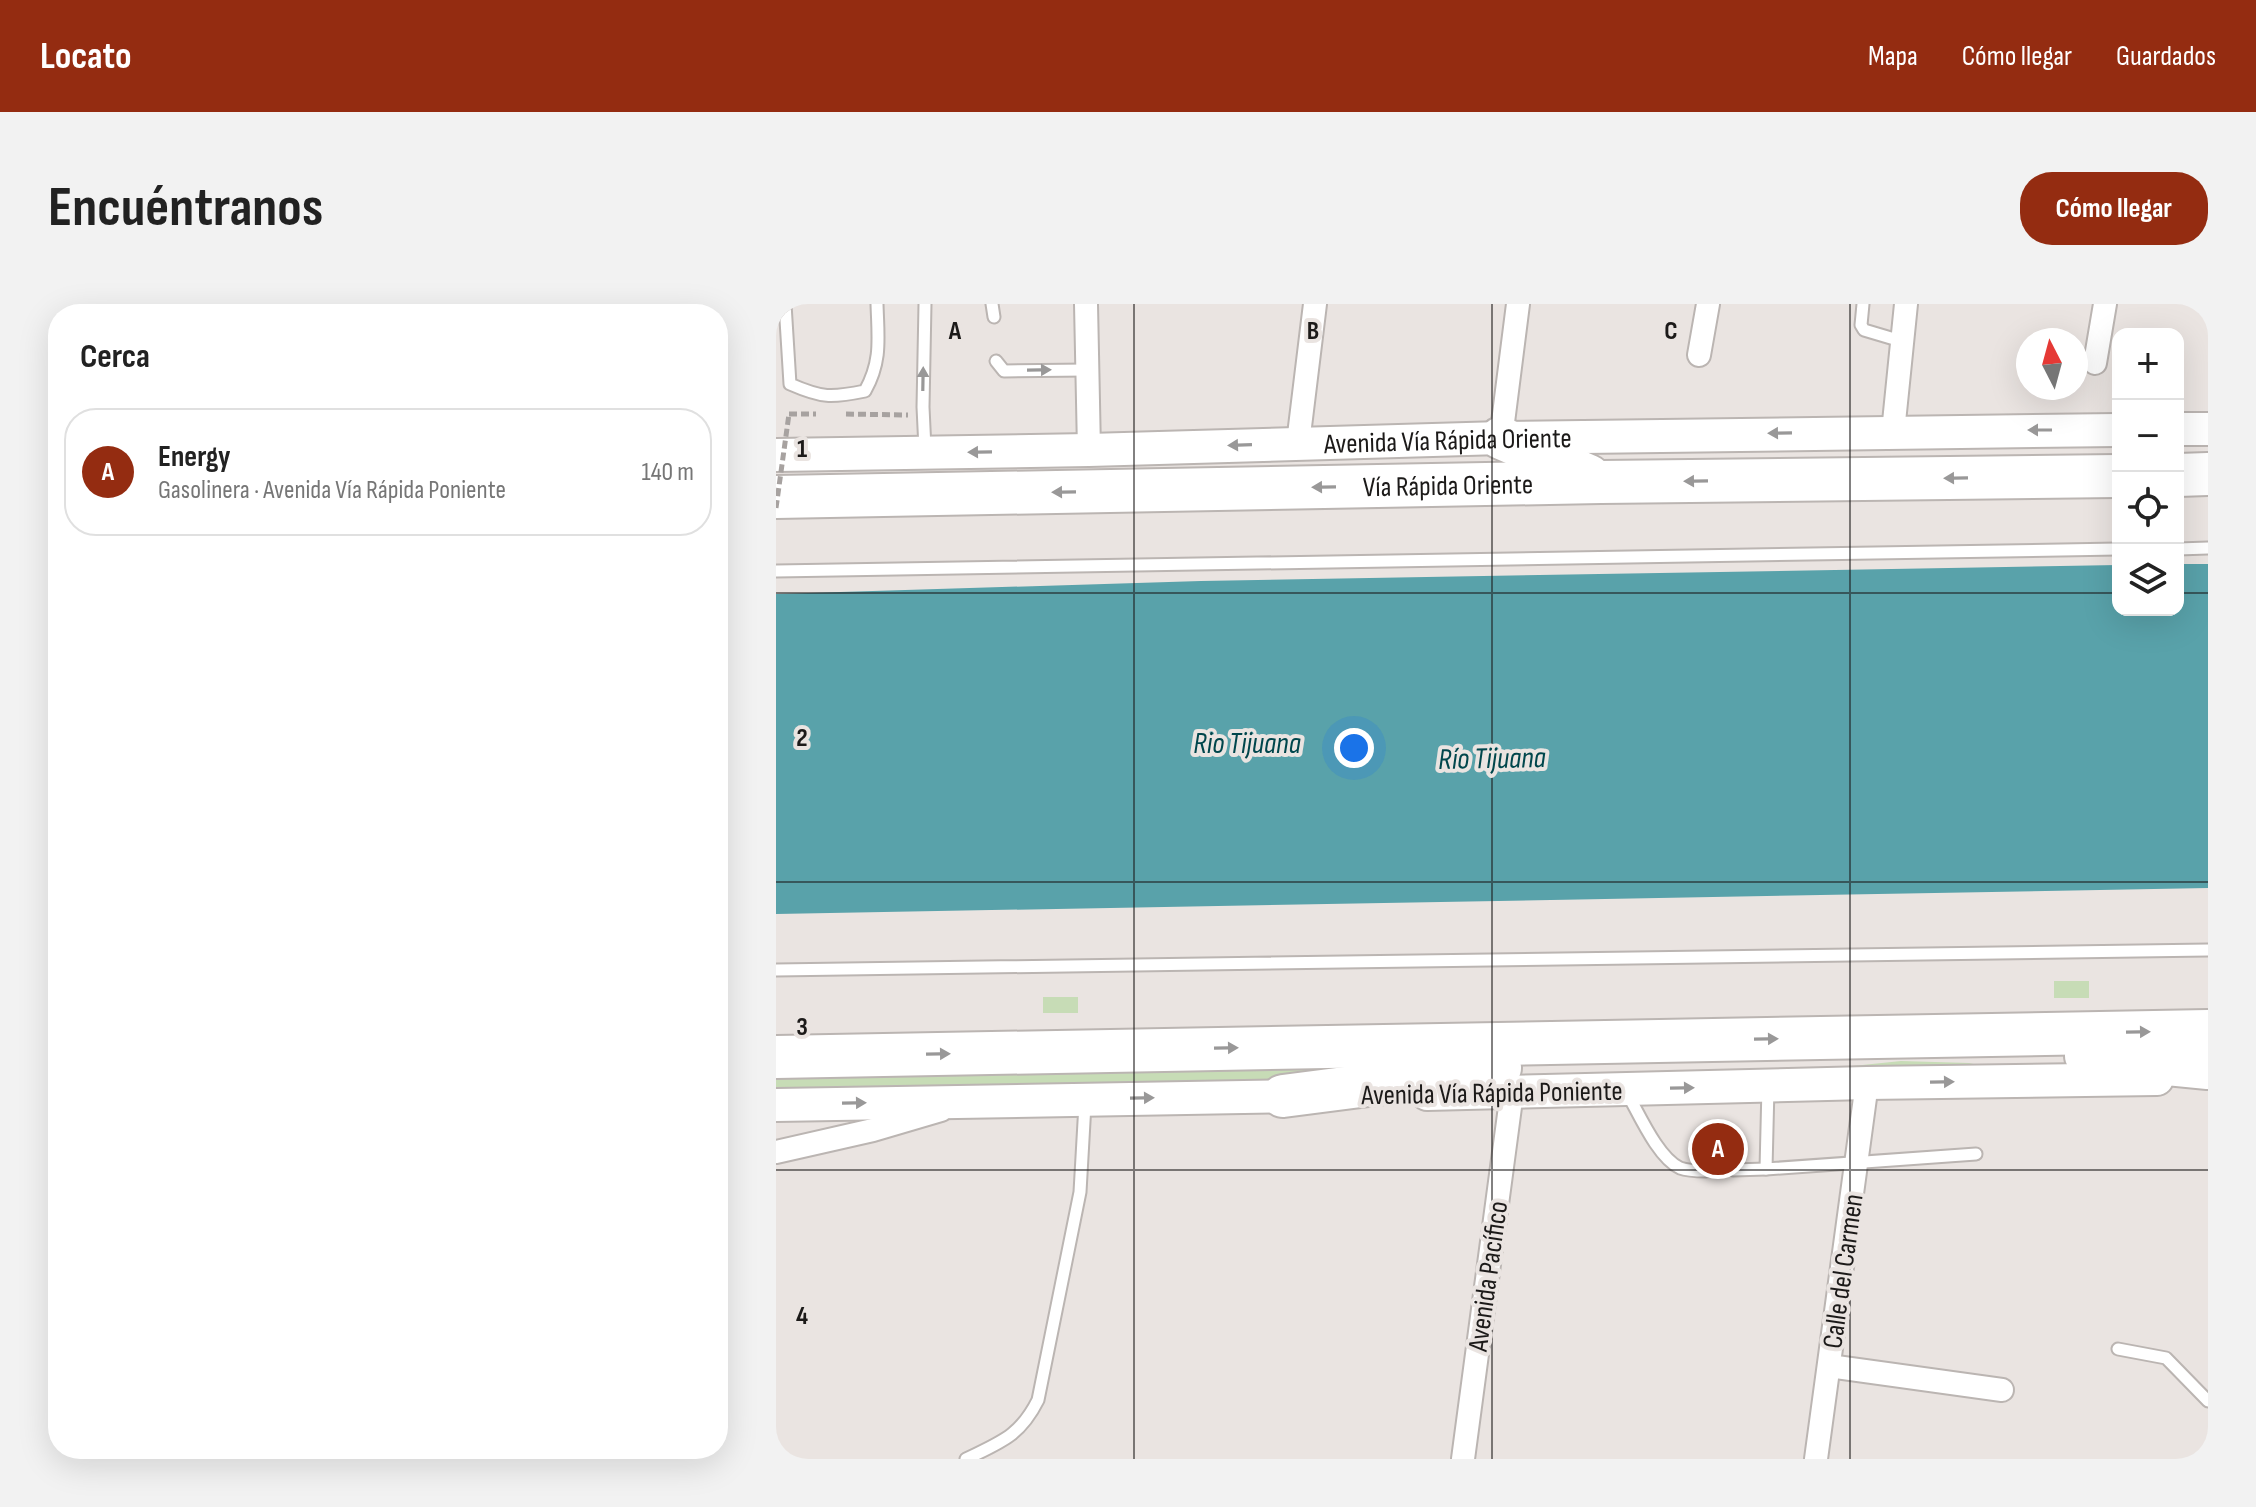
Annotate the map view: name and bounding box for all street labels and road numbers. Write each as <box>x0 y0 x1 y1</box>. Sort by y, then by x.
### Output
street label: Avenida Vía Rápida Oriente <box>1322 422 1572 461</box>
street label: Vía Rápida Oriente <box>1362 468 1533 504</box>
street label: Avenida Vía Rápida Poniente <box>1360 1075 1623 1112</box>
street label: Calle del Carmen <box>1816 1192 1871 1351</box>
street label: Avenida Pacífico <box>1461 1199 1515 1354</box>

